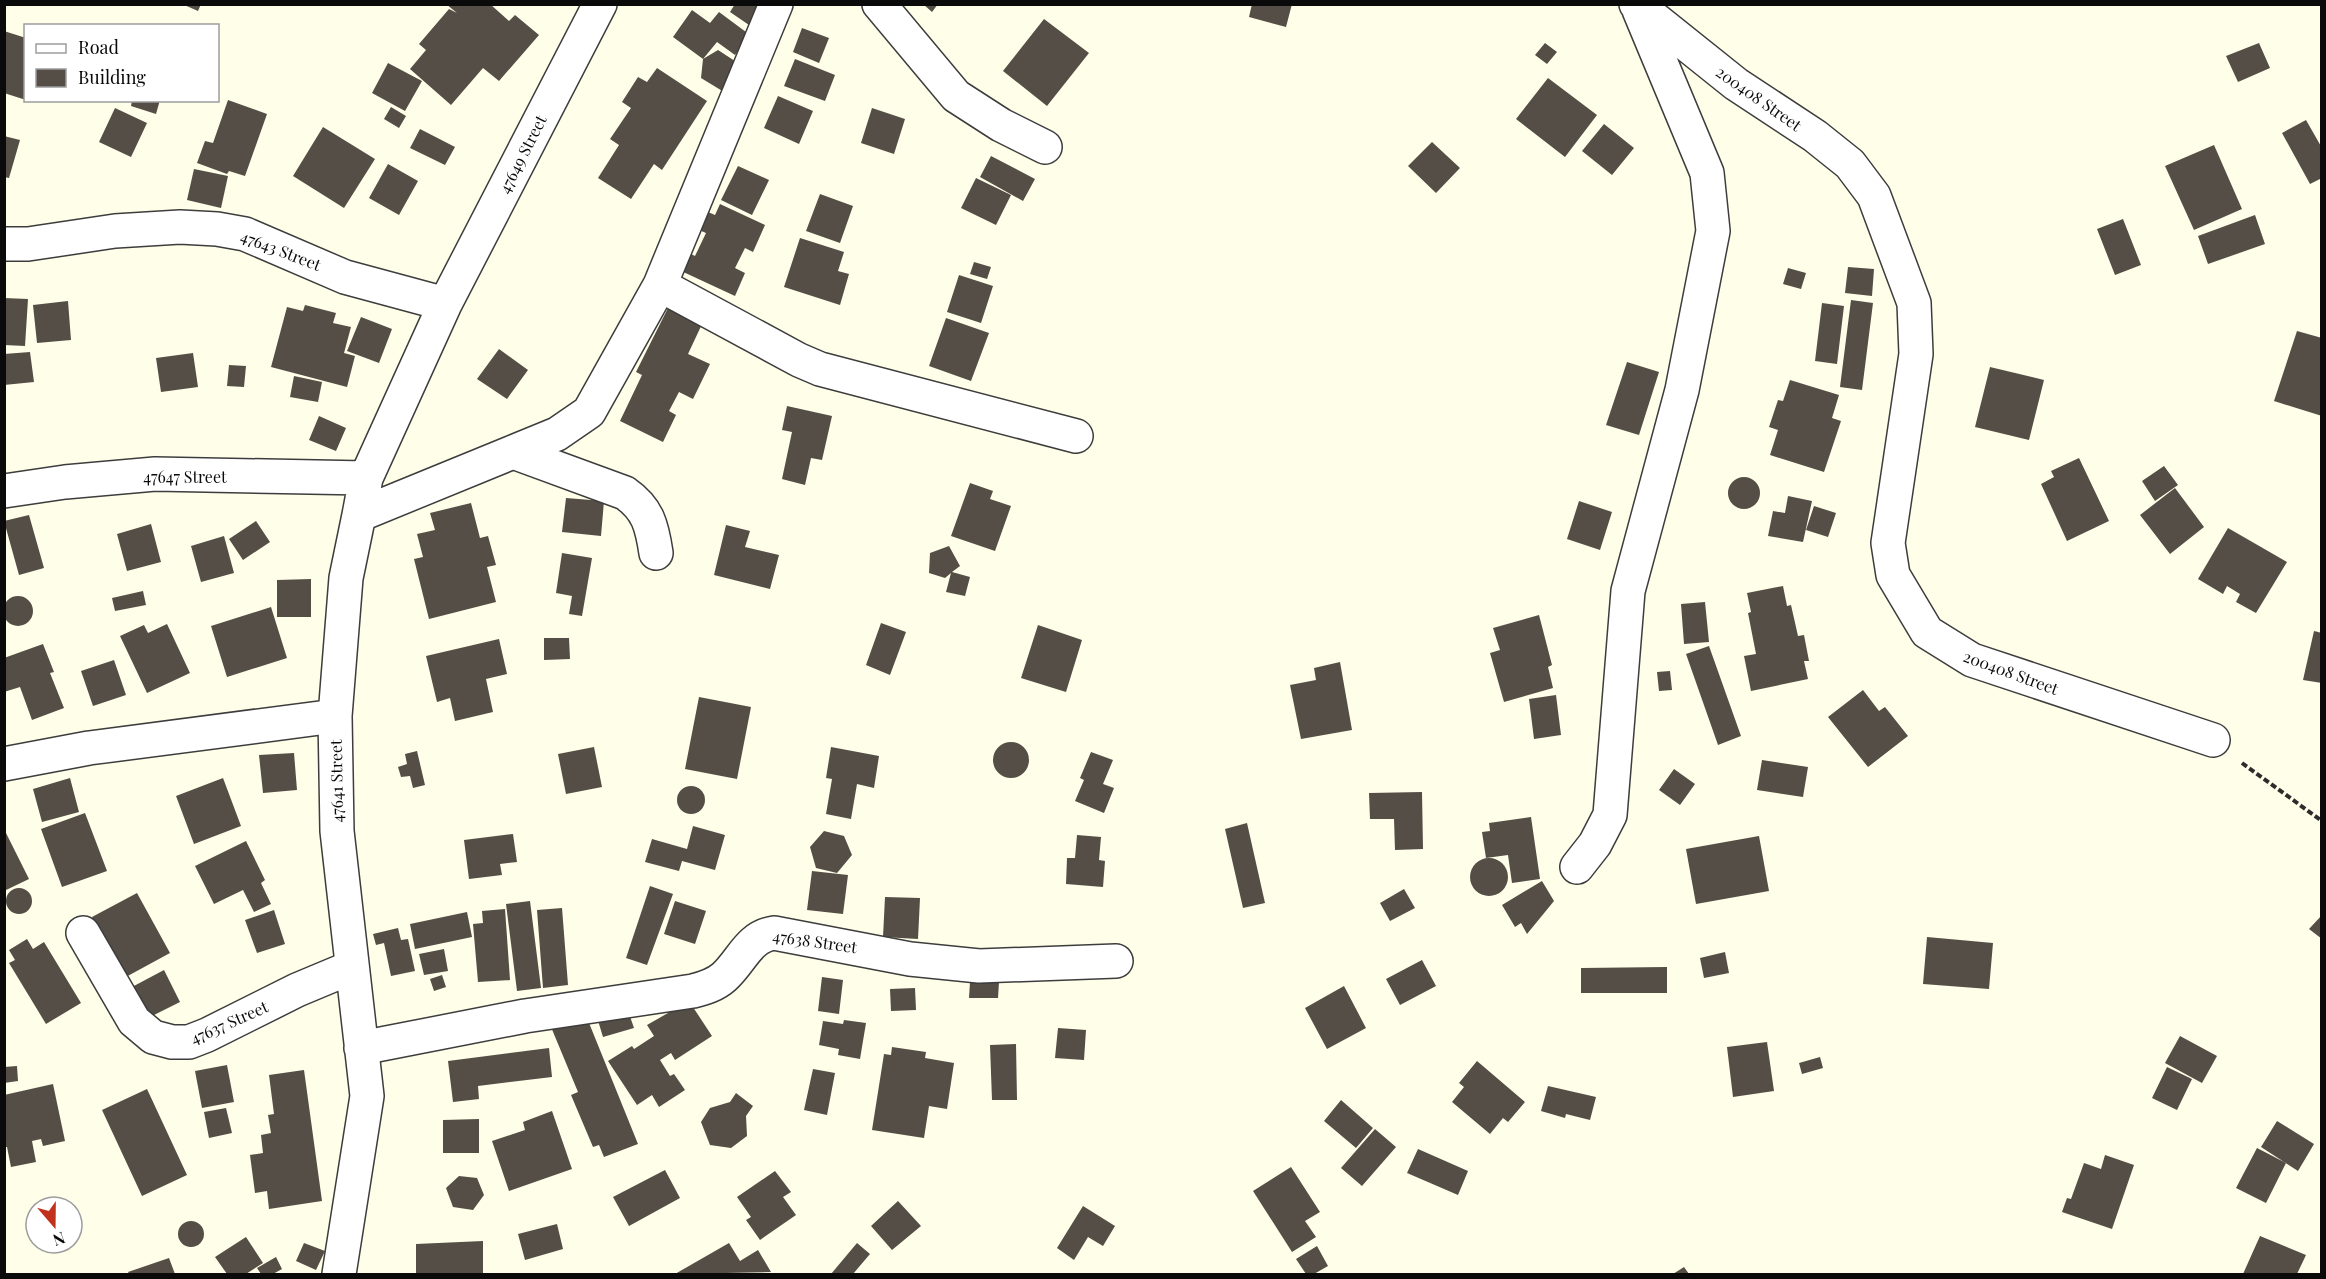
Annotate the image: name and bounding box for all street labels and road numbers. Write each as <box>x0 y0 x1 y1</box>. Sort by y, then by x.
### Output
street label: 200408 Street <box>1712 61 1806 135</box>
street label: 47649 Street <box>493 111 551 197</box>
street label: 47643 Street <box>238 225 324 275</box>
street label: 47647 Street <box>143 466 227 487</box>
street label: 200408 Street <box>1961 645 2062 699</box>
street label: 47641 Street <box>325 739 347 823</box>
street label: 47638 Street <box>771 925 859 957</box>
street label: 47637 Street <box>187 995 271 1048</box>

